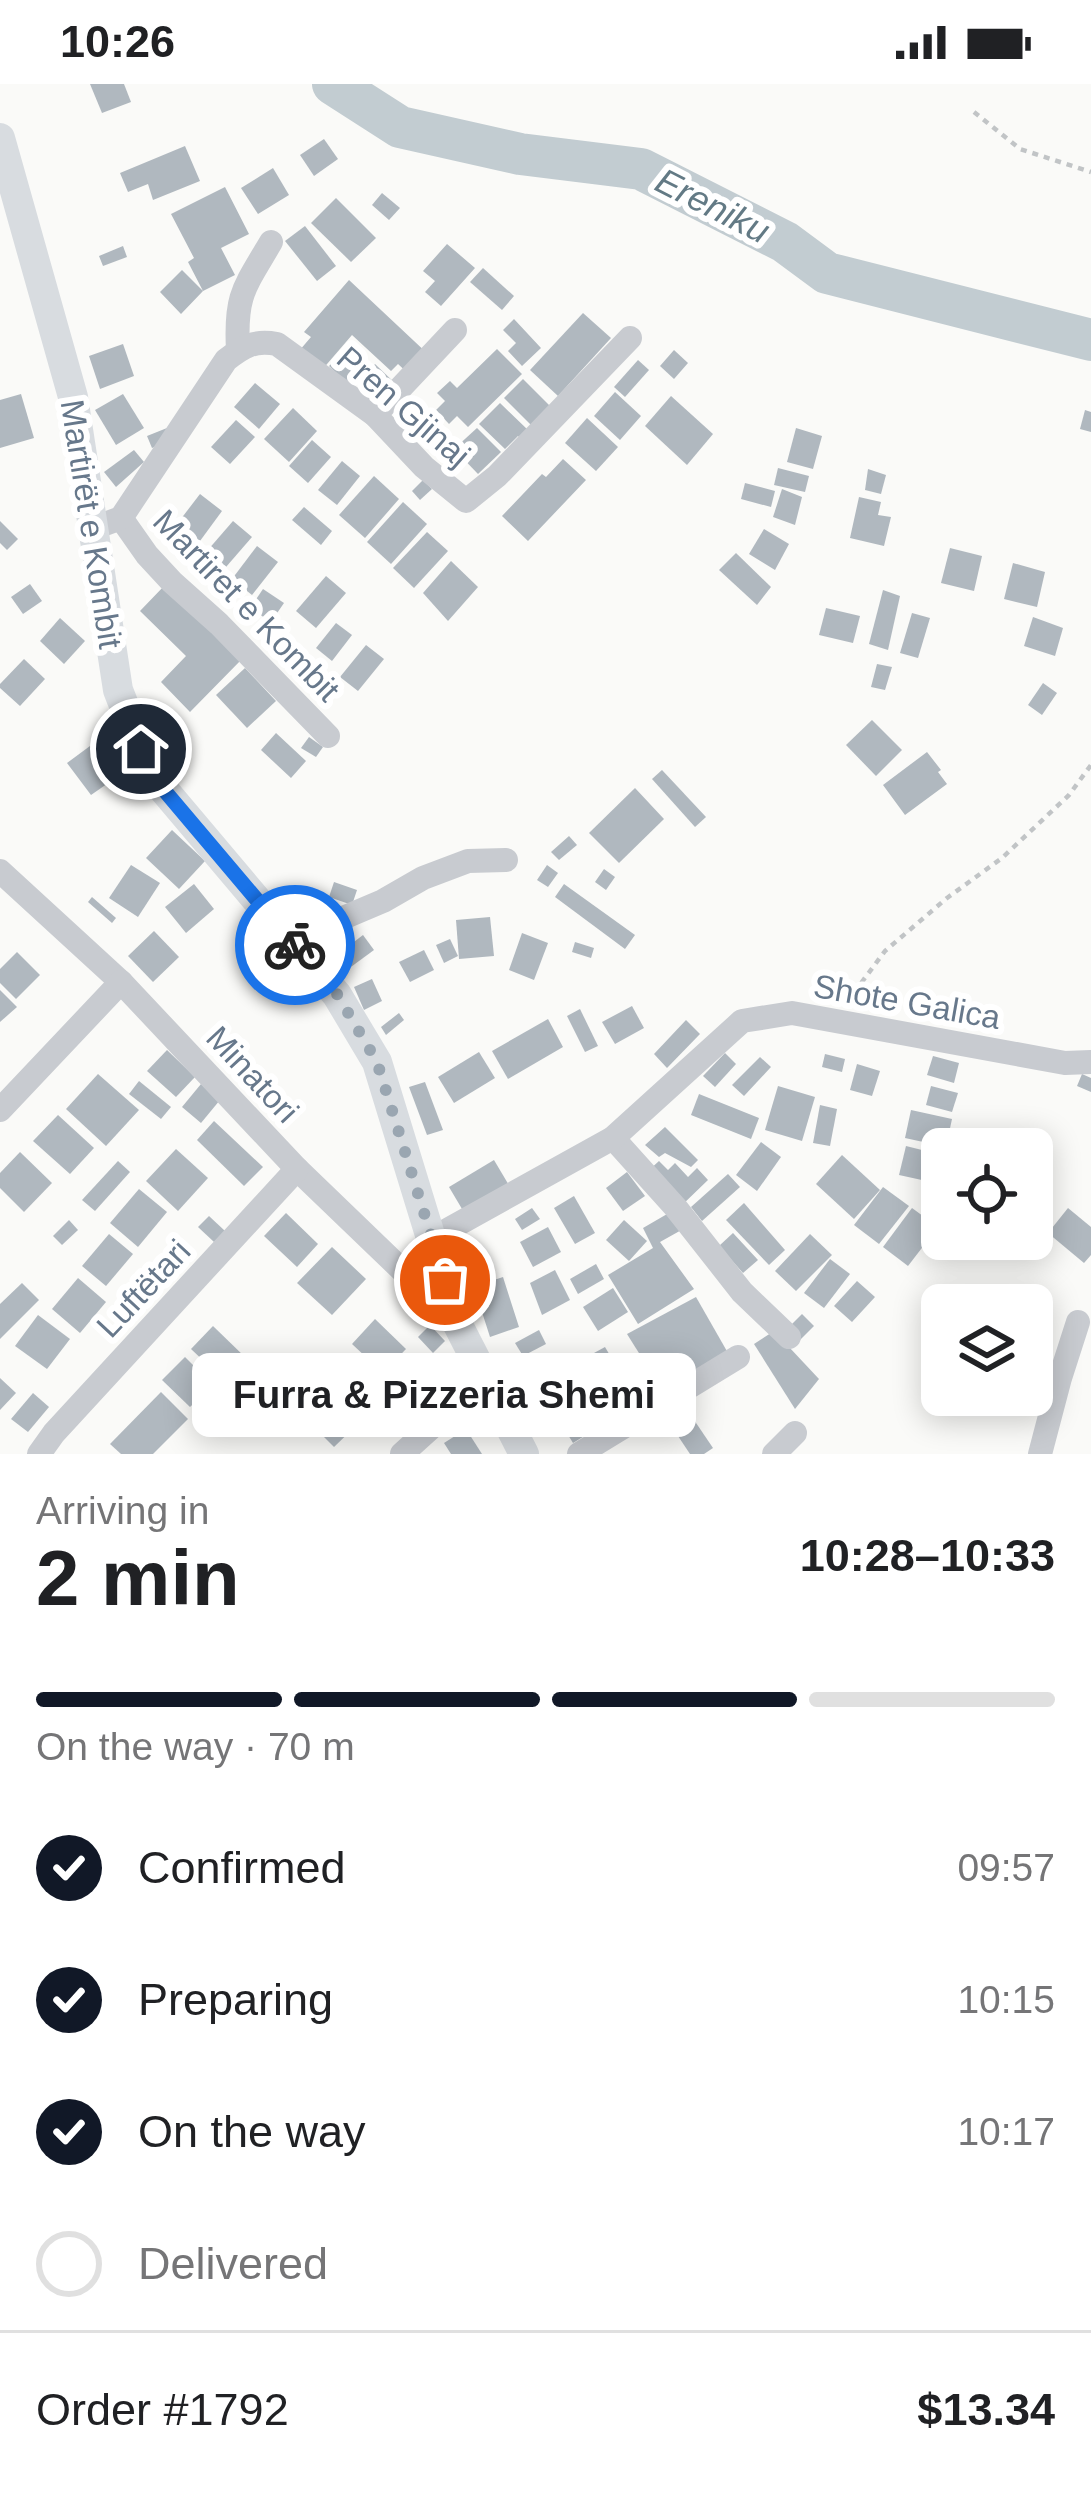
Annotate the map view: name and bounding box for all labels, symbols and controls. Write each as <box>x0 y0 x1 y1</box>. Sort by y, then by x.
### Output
text: 10:26 <box>60 16 175 67</box>
water label: Ereniku <box>649 159 776 251</box>
street label: Pren Gjinaj <box>330 339 477 474</box>
street label: Martirët e Kombit <box>54 397 129 651</box>
street label: Martiret e Kombit <box>146 502 347 709</box>
pin <box>90 698 192 800</box>
icon: home <box>108 716 174 782</box>
courier <box>235 885 355 1005</box>
icon: bike <box>262 912 328 978</box>
street label: Shote Galica <box>811 967 1004 1036</box>
street label: Minatori <box>199 1019 306 1130</box>
map controls <box>921 1128 1053 1416</box>
button: locate <box>921 1128 1053 1260</box>
pin <box>394 1229 496 1331</box>
street label: Luftëtari <box>89 1232 198 1345</box>
icon: bag <box>412 1247 478 1313</box>
button: layers <box>921 1284 1053 1416</box>
callout: Furra & Pizzeria Shemi <box>193 1352 697 1436</box>
text: Furra & Pizzeria Shemi <box>233 1373 655 1416</box>
text: Arriving in <box>36 1489 209 1532</box>
text: 10:28–10:33 <box>800 1530 1055 1581</box>
text: 2 min <box>36 1534 240 1622</box>
text: On the way · 70 m <box>36 1725 355 1768</box>
icon: check <box>36 1835 102 1901</box>
text: Confirmed <box>138 1842 346 1893</box>
text: 09:57 <box>957 1846 1055 1889</box>
icon: check <box>36 1967 102 2033</box>
text: Preparing <box>138 1974 333 2025</box>
text: 10:15 <box>957 1978 1055 2021</box>
icon: check <box>36 2099 102 2165</box>
text: On the way <box>138 2106 366 2157</box>
text: 10:17 <box>957 2110 1055 2153</box>
text: Delivered <box>138 2238 328 2289</box>
text: Order #1792 <box>36 2384 289 2435</box>
text: $13.34 <box>917 2384 1055 2435</box>

